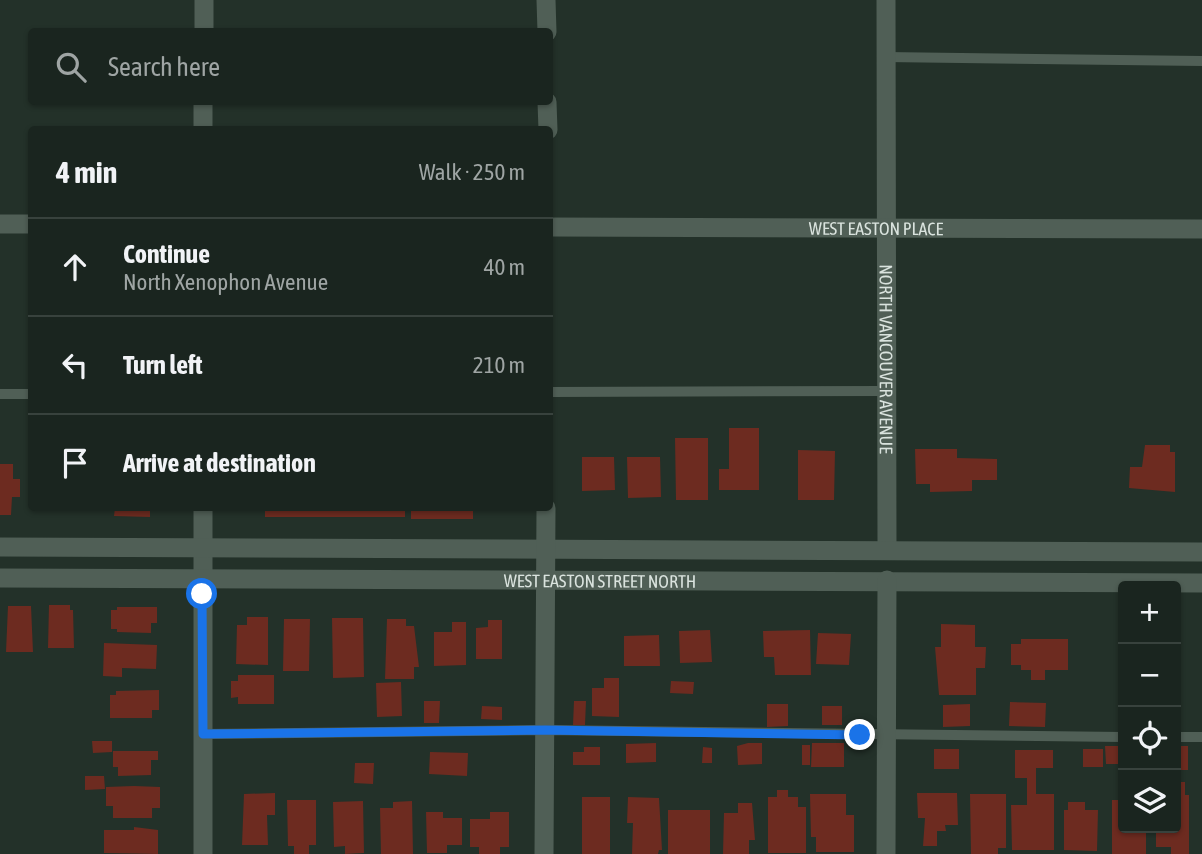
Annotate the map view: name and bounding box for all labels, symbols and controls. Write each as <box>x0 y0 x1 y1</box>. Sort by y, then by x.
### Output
search box <box>28 28 553 105</box>
icon: search <box>52 48 90 86</box>
text: Search here <box>108 52 220 82</box>
text: 4 min <box>56 155 117 189</box>
text: Walk · 250 m <box>419 159 525 185</box>
street label: WEST EASTON PLACE <box>809 217 944 239</box>
text: Continue <box>123 239 210 269</box>
icon: ahead <box>56 248 94 286</box>
text: 40 m <box>484 254 525 280</box>
street label: NORTH VANCOUVER AVENUE <box>876 264 897 454</box>
text: North Xenophon Avenue <box>123 269 328 295</box>
icon: left <box>56 346 94 384</box>
text: Turn left <box>123 350 203 380</box>
text: 210 m <box>473 352 525 378</box>
icon: arrive <box>56 444 94 482</box>
text: Arrive at destination <box>123 448 316 478</box>
street label: WEST EASTON STREET NORTH <box>504 570 696 591</box>
route start <box>186 578 217 609</box>
map controls <box>1118 581 1181 833</box>
button: + <box>1118 581 1181 644</box>
button: − <box>1118 644 1181 707</box>
button: locate <box>1118 707 1181 770</box>
route end <box>844 719 875 750</box>
button: layers <box>1118 770 1181 833</box>

